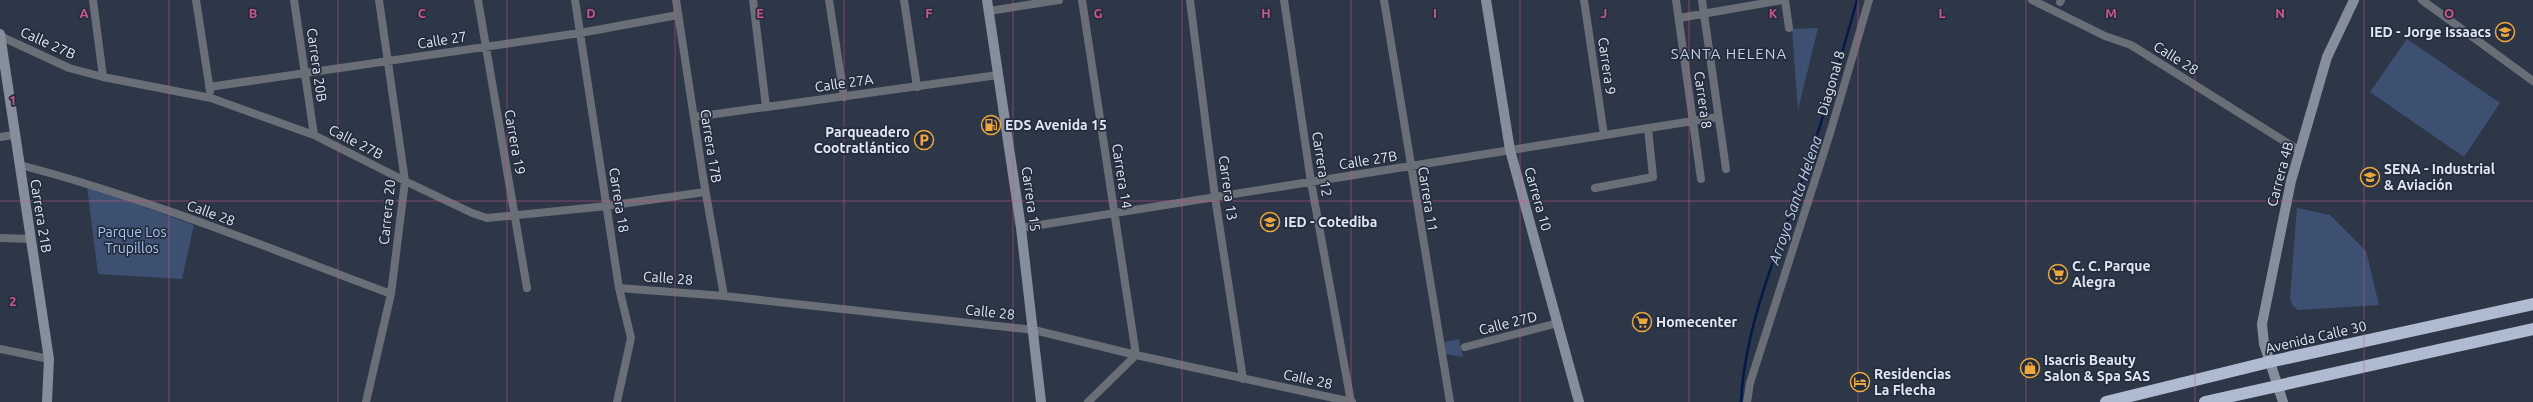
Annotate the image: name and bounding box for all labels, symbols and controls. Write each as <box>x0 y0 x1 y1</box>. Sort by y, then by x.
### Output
text: A <box>79 6 89 20</box>
text: B <box>249 6 258 20</box>
text: C <box>418 6 427 20</box>
text: D <box>586 6 596 20</box>
text: E <box>756 6 764 20</box>
text: F <box>925 6 933 20</box>
text: G <box>1094 6 1103 20</box>
text: H <box>1261 6 1271 20</box>
text: I <box>1433 6 1437 20</box>
text: J <box>1601 6 1607 20</box>
text: K <box>1769 6 1778 20</box>
text: L <box>1938 6 1946 20</box>
text: M <box>2105 6 2117 20</box>
text: N <box>2275 6 2285 20</box>
text: O <box>2444 6 2454 20</box>
school or university icon: IED - Jorge Issaacs <box>2494 21 2516 43</box>
street label: Calle 27B <box>18 24 78 62</box>
place label: IED - Jorge Issaacs <box>2370 24 2491 40</box>
street label: Carrera 20B <box>304 27 330 103</box>
street label: Calle 27 <box>416 28 468 52</box>
street label: Carrera 9 <box>1595 36 1619 96</box>
street label: Calle 28 <box>2151 38 2201 78</box>
district label: SANTA HELENA <box>1671 45 1787 62</box>
street label: Diagonal 8 <box>1814 49 1848 117</box>
street label: Carrera 8 <box>1691 70 1715 130</box>
street label: Calle 27A <box>814 71 874 95</box>
text: 1 <box>9 93 17 107</box>
street label: Carrera 19 <box>501 108 529 176</box>
street label: Carrera 17B <box>697 108 725 184</box>
fuel station icon: EDS Avenida 15 <box>980 114 1002 136</box>
place label: EDS Avenida 15 <box>1005 117 1107 133</box>
street label: Calle 27B <box>326 122 386 163</box>
place label: Parqueadero Cootratlántico <box>814 124 910 156</box>
parking icon: Parqueadero Cootratlántico <box>913 129 935 151</box>
street label: Carrera 12 <box>1309 130 1335 198</box>
water label: Arroyo Santa Helena <box>1765 133 1825 268</box>
street label: Carrera 4B <box>2264 140 2296 208</box>
street label: Carrera 14 <box>1109 142 1135 210</box>
street label: Calle 27B <box>1338 147 1398 172</box>
street label: Carrera 13 <box>1216 154 1240 222</box>
place label: SENA - Industrial & Aviación <box>2384 161 2495 193</box>
street label: Carrera 15 <box>1019 165 1043 233</box>
street label: Carrera 11 <box>1415 165 1441 233</box>
street label: Carrera 10 <box>1521 165 1555 233</box>
street label: Carrera 18 <box>606 166 632 234</box>
school or university icon: SENA - Industrial & Aviación <box>2359 166 2381 188</box>
street label: Carrera 21B <box>27 178 55 254</box>
street label: Carrera 20 <box>376 178 398 245</box>
street label: Calle 28 <box>185 197 237 229</box>
school or university icon: IED - Cotediba <box>1259 211 1281 233</box>
place label: IED - Cotediba <box>1284 214 1377 230</box>
park label: Parque Los Trupillos <box>97 224 167 256</box>
place label: C. C. Parque Alegra <box>2072 258 2151 290</box>
supermarket icon: C. C. Parque Alegra <box>2047 263 2069 285</box>
street label: Calle 28 <box>643 268 694 288</box>
text: 2 <box>9 294 17 308</box>
street label: Calle 28 <box>964 301 1016 323</box>
street label: Calle 27D <box>1477 308 1539 338</box>
supermarket icon: Homecenter <box>1631 311 1653 333</box>
place label: Homecenter <box>1656 314 1737 330</box>
street label: Avenida Calle 30 <box>2264 318 2368 356</box>
place label: Isacris Beauty Salon & Spa SAS <box>2044 352 2150 384</box>
shop icon: Isacris Beauty Salon & Spa SAS <box>2019 357 2041 379</box>
street label: Calle 28 <box>1282 366 1334 392</box>
place label: Residencias La Flecha <box>1874 366 1951 398</box>
hotel icon: Residencias La Flecha <box>1849 371 1871 393</box>

